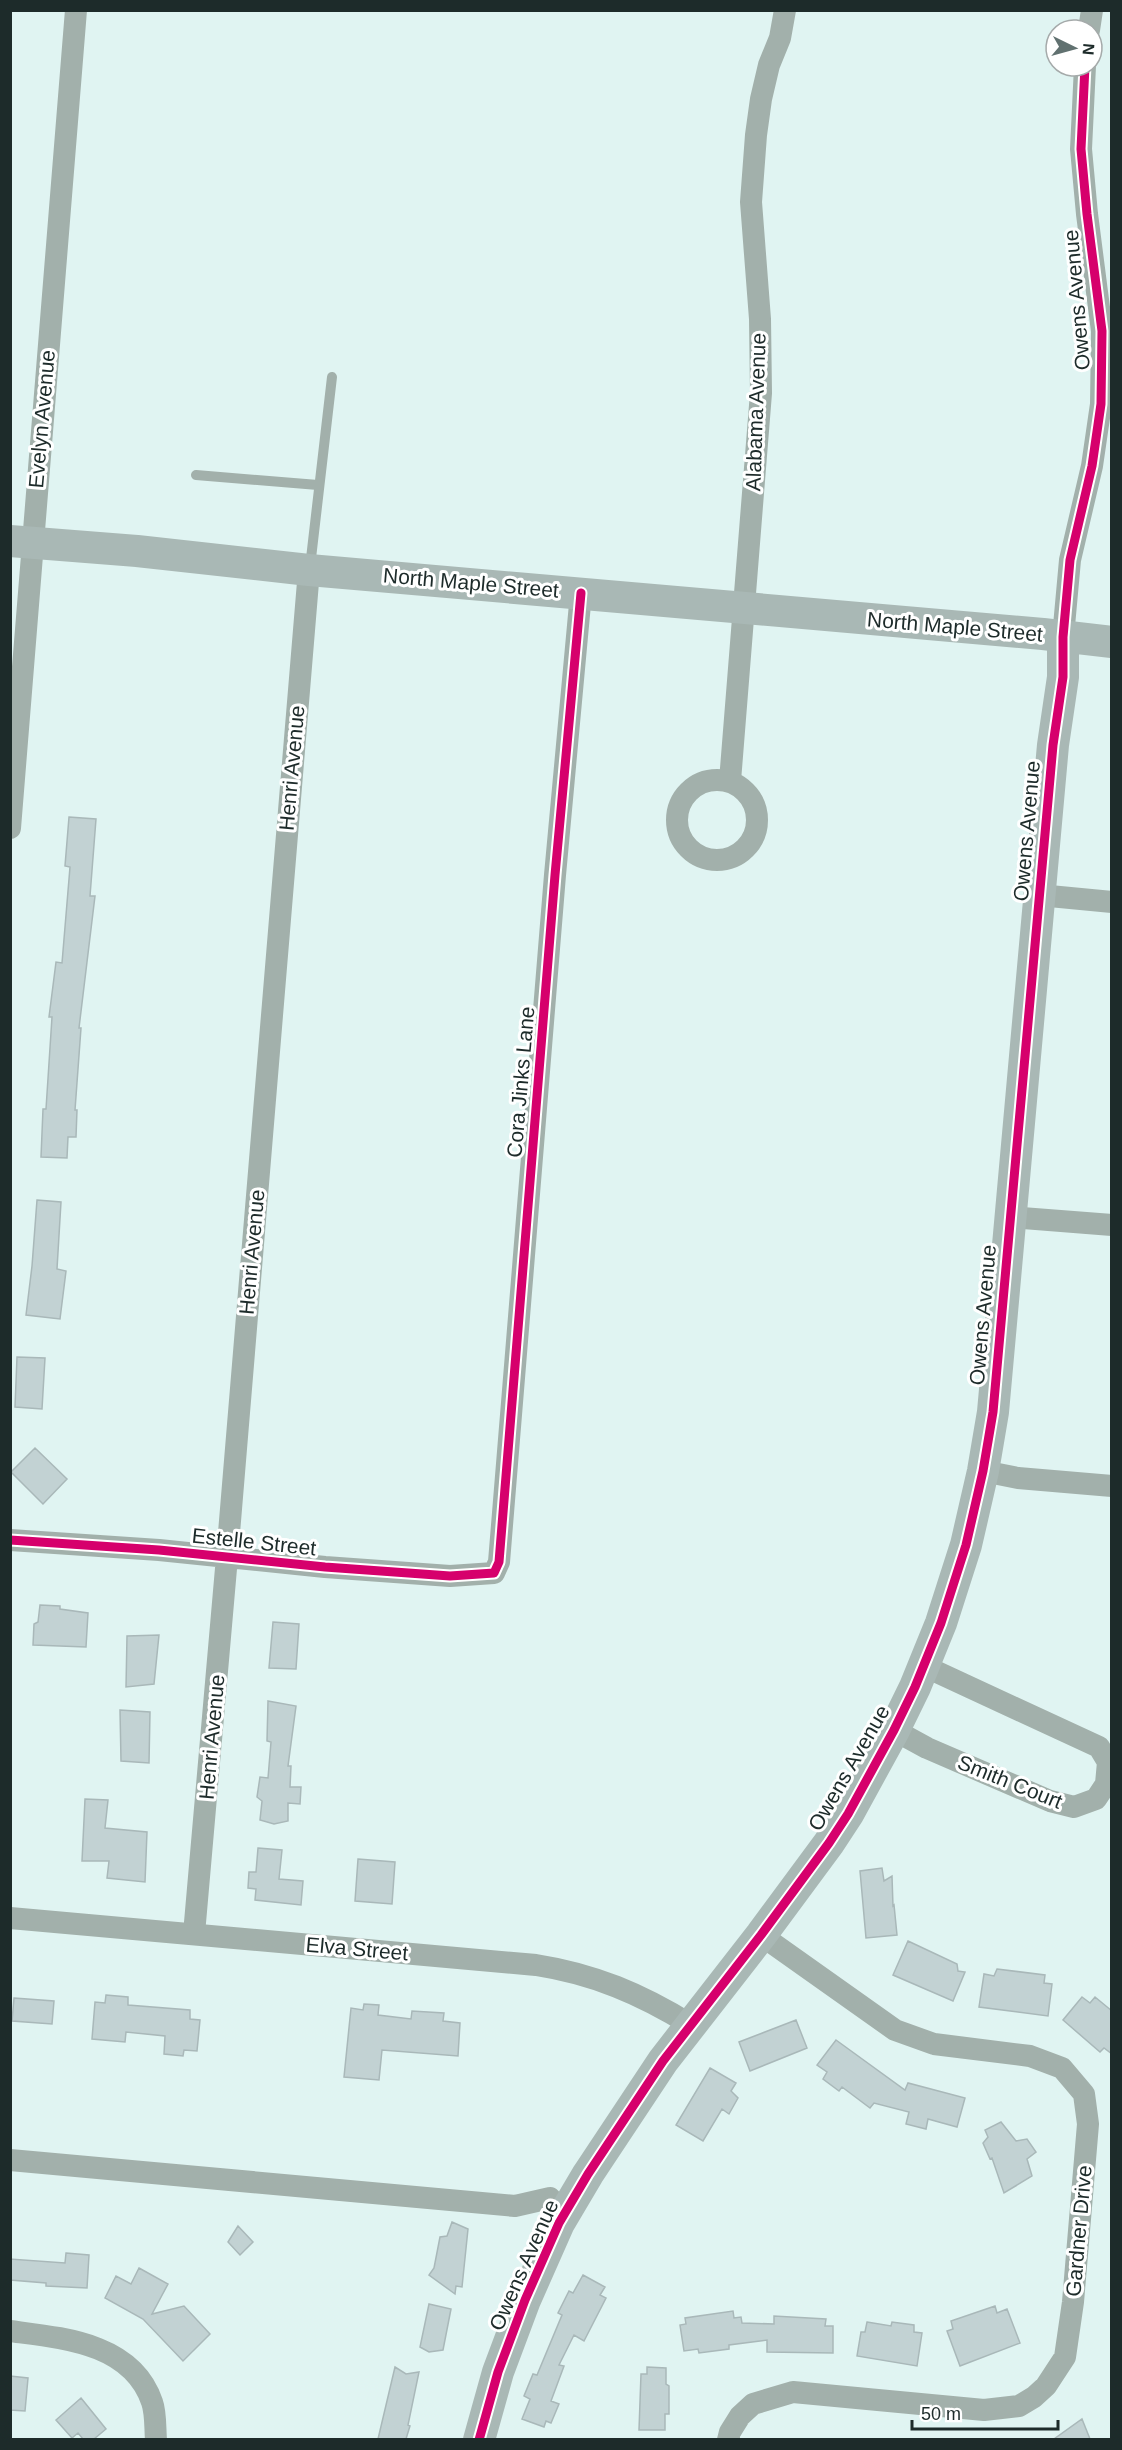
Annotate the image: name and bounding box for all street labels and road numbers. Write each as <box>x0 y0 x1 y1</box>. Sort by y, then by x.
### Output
street label: Owens Avenue <box>1059 229 1094 371</box>
street label: Alabama Avenue <box>741 332 770 492</box>
street label: Evelyn Avenue <box>24 349 59 489</box>
street label: North Maple Street <box>382 563 560 602</box>
street label: North Maple Street <box>866 607 1044 646</box>
street label: Henri Avenue <box>275 704 308 832</box>
street label: Owens Avenue <box>1009 760 1044 902</box>
street label: Cora Jinks Lane <box>502 1005 539 1159</box>
street label: Henri Avenue <box>235 1188 268 1316</box>
street label: Owens Avenue <box>965 1244 1000 1386</box>
street label: Estelle Street <box>191 1524 318 1559</box>
street label: Henri Avenue <box>195 1673 228 1801</box>
street label: Owens Avenue <box>803 1701 894 1835</box>
street label: Smith Court <box>954 1750 1066 1813</box>
street label: Elva Street <box>305 1933 409 1964</box>
street label: Gardner Drive <box>1061 2164 1096 2298</box>
street label: Owens Avenue <box>484 2196 563 2334</box>

